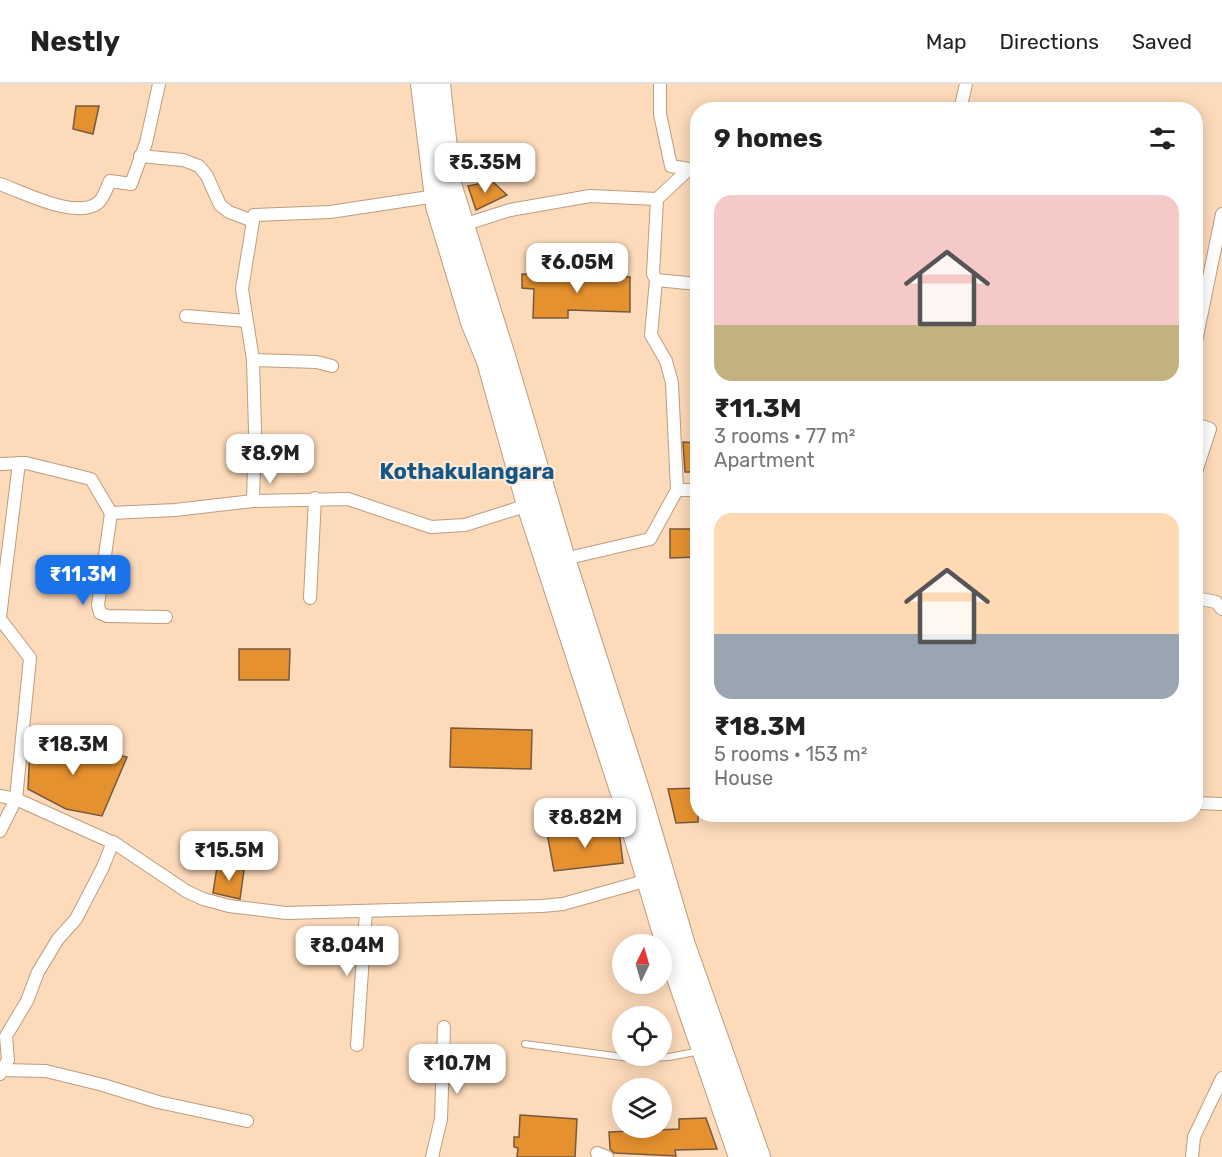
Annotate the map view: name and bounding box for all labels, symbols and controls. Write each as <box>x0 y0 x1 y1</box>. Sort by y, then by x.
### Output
text: Nestly <box>30 25 120 58</box>
text: Map <box>926 29 967 54</box>
text: Directions <box>1000 29 1099 54</box>
text: Saved <box>1132 29 1192 54</box>
icon: filters <box>1146 122 1179 155</box>
text: 9 homes <box>714 123 823 154</box>
pin: ₹5.35M <box>436 143 534 194</box>
text: ₹5.35M <box>448 150 522 174</box>
icon: home <box>893 234 1001 342</box>
pin: ₹6.05M <box>528 243 626 294</box>
text: ₹6.05M <box>540 250 614 274</box>
text: ₹11.3M <box>714 393 802 424</box>
text: 3 rooms · 77 m² <box>714 424 856 448</box>
pin: ₹8.9M <box>228 434 312 485</box>
text: ₹8.9M <box>240 441 300 465</box>
text: Apartment <box>714 448 815 472</box>
district label: Kothakulangara <box>380 458 554 485</box>
icon: home <box>893 552 1001 660</box>
pin: ₹11.3M <box>34 555 132 606</box>
text: ₹11.3M <box>49 562 117 586</box>
text: ₹18.3M <box>714 711 806 742</box>
pin: ₹18.3M <box>24 725 122 776</box>
text: ₹18.3M <box>38 732 108 756</box>
text: 5 rooms · 153 m² <box>714 742 868 766</box>
text: House <box>714 766 773 790</box>
pin: ₹8.82M <box>536 798 634 849</box>
text: ₹8.82M <box>548 805 622 829</box>
pin: ₹15.5M <box>180 831 278 882</box>
text: ₹15.5M <box>194 838 264 862</box>
pin: ₹8.04M <box>298 926 396 977</box>
text: ₹8.04M <box>310 933 384 957</box>
north arrow <box>612 934 672 994</box>
map controls <box>612 934 672 1138</box>
button: locate <box>612 1006 672 1066</box>
pin: ₹10.7M <box>408 1044 506 1095</box>
text: ₹10.7M <box>423 1051 491 1075</box>
button: layers <box>612 1078 672 1138</box>

